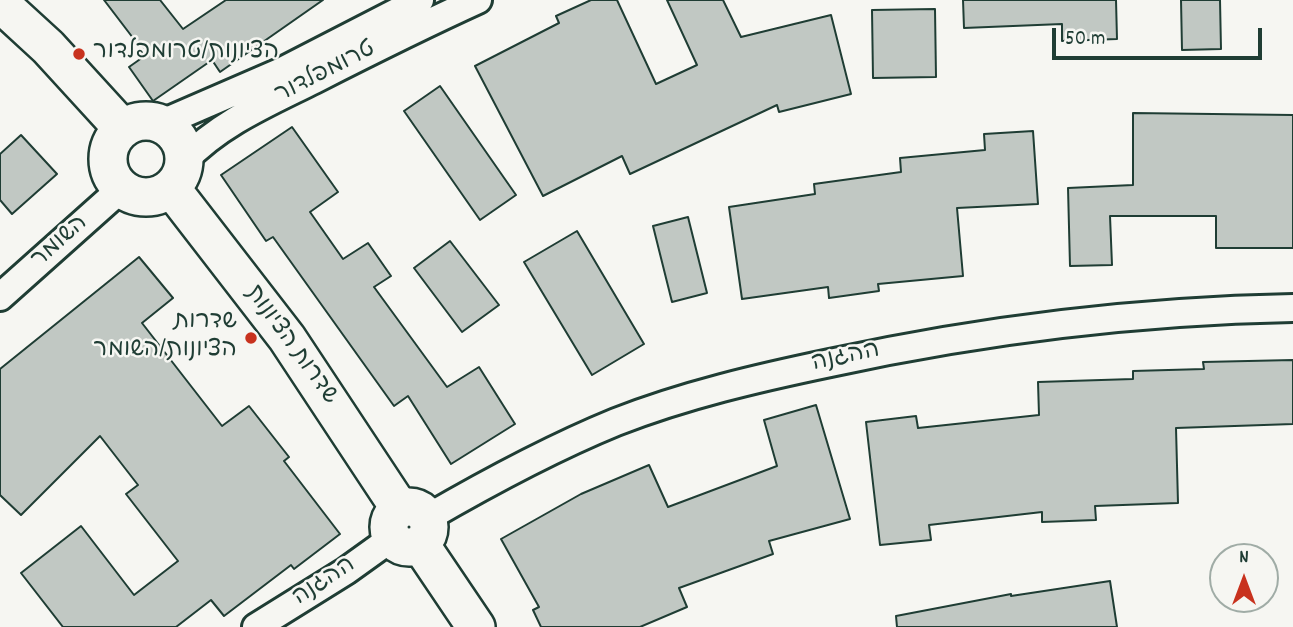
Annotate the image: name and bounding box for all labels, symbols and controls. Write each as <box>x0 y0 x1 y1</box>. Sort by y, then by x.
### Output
scale bar <box>1055 14 1265 58</box>
text: 50 m <box>1065 25 1105 55</box>
street label: טרומפלדור <box>271 37 381 111</box>
place label: הציונות/טרומפלדור <box>93 40 279 68</box>
marker: הציונות/טרומפלדור <box>71 46 87 62</box>
street label: השומר <box>27 210 95 276</box>
street label: שדרות הציונות <box>237 281 343 411</box>
place label: שדרות הציונות/השומר <box>93 310 237 366</box>
marker: שדרות הציונות/השומר <box>243 330 259 346</box>
street label: ההגנה <box>809 338 883 380</box>
north arrow <box>1209 543 1279 613</box>
text: N <box>1239 545 1249 572</box>
street label: ההגנה <box>288 552 362 614</box>

